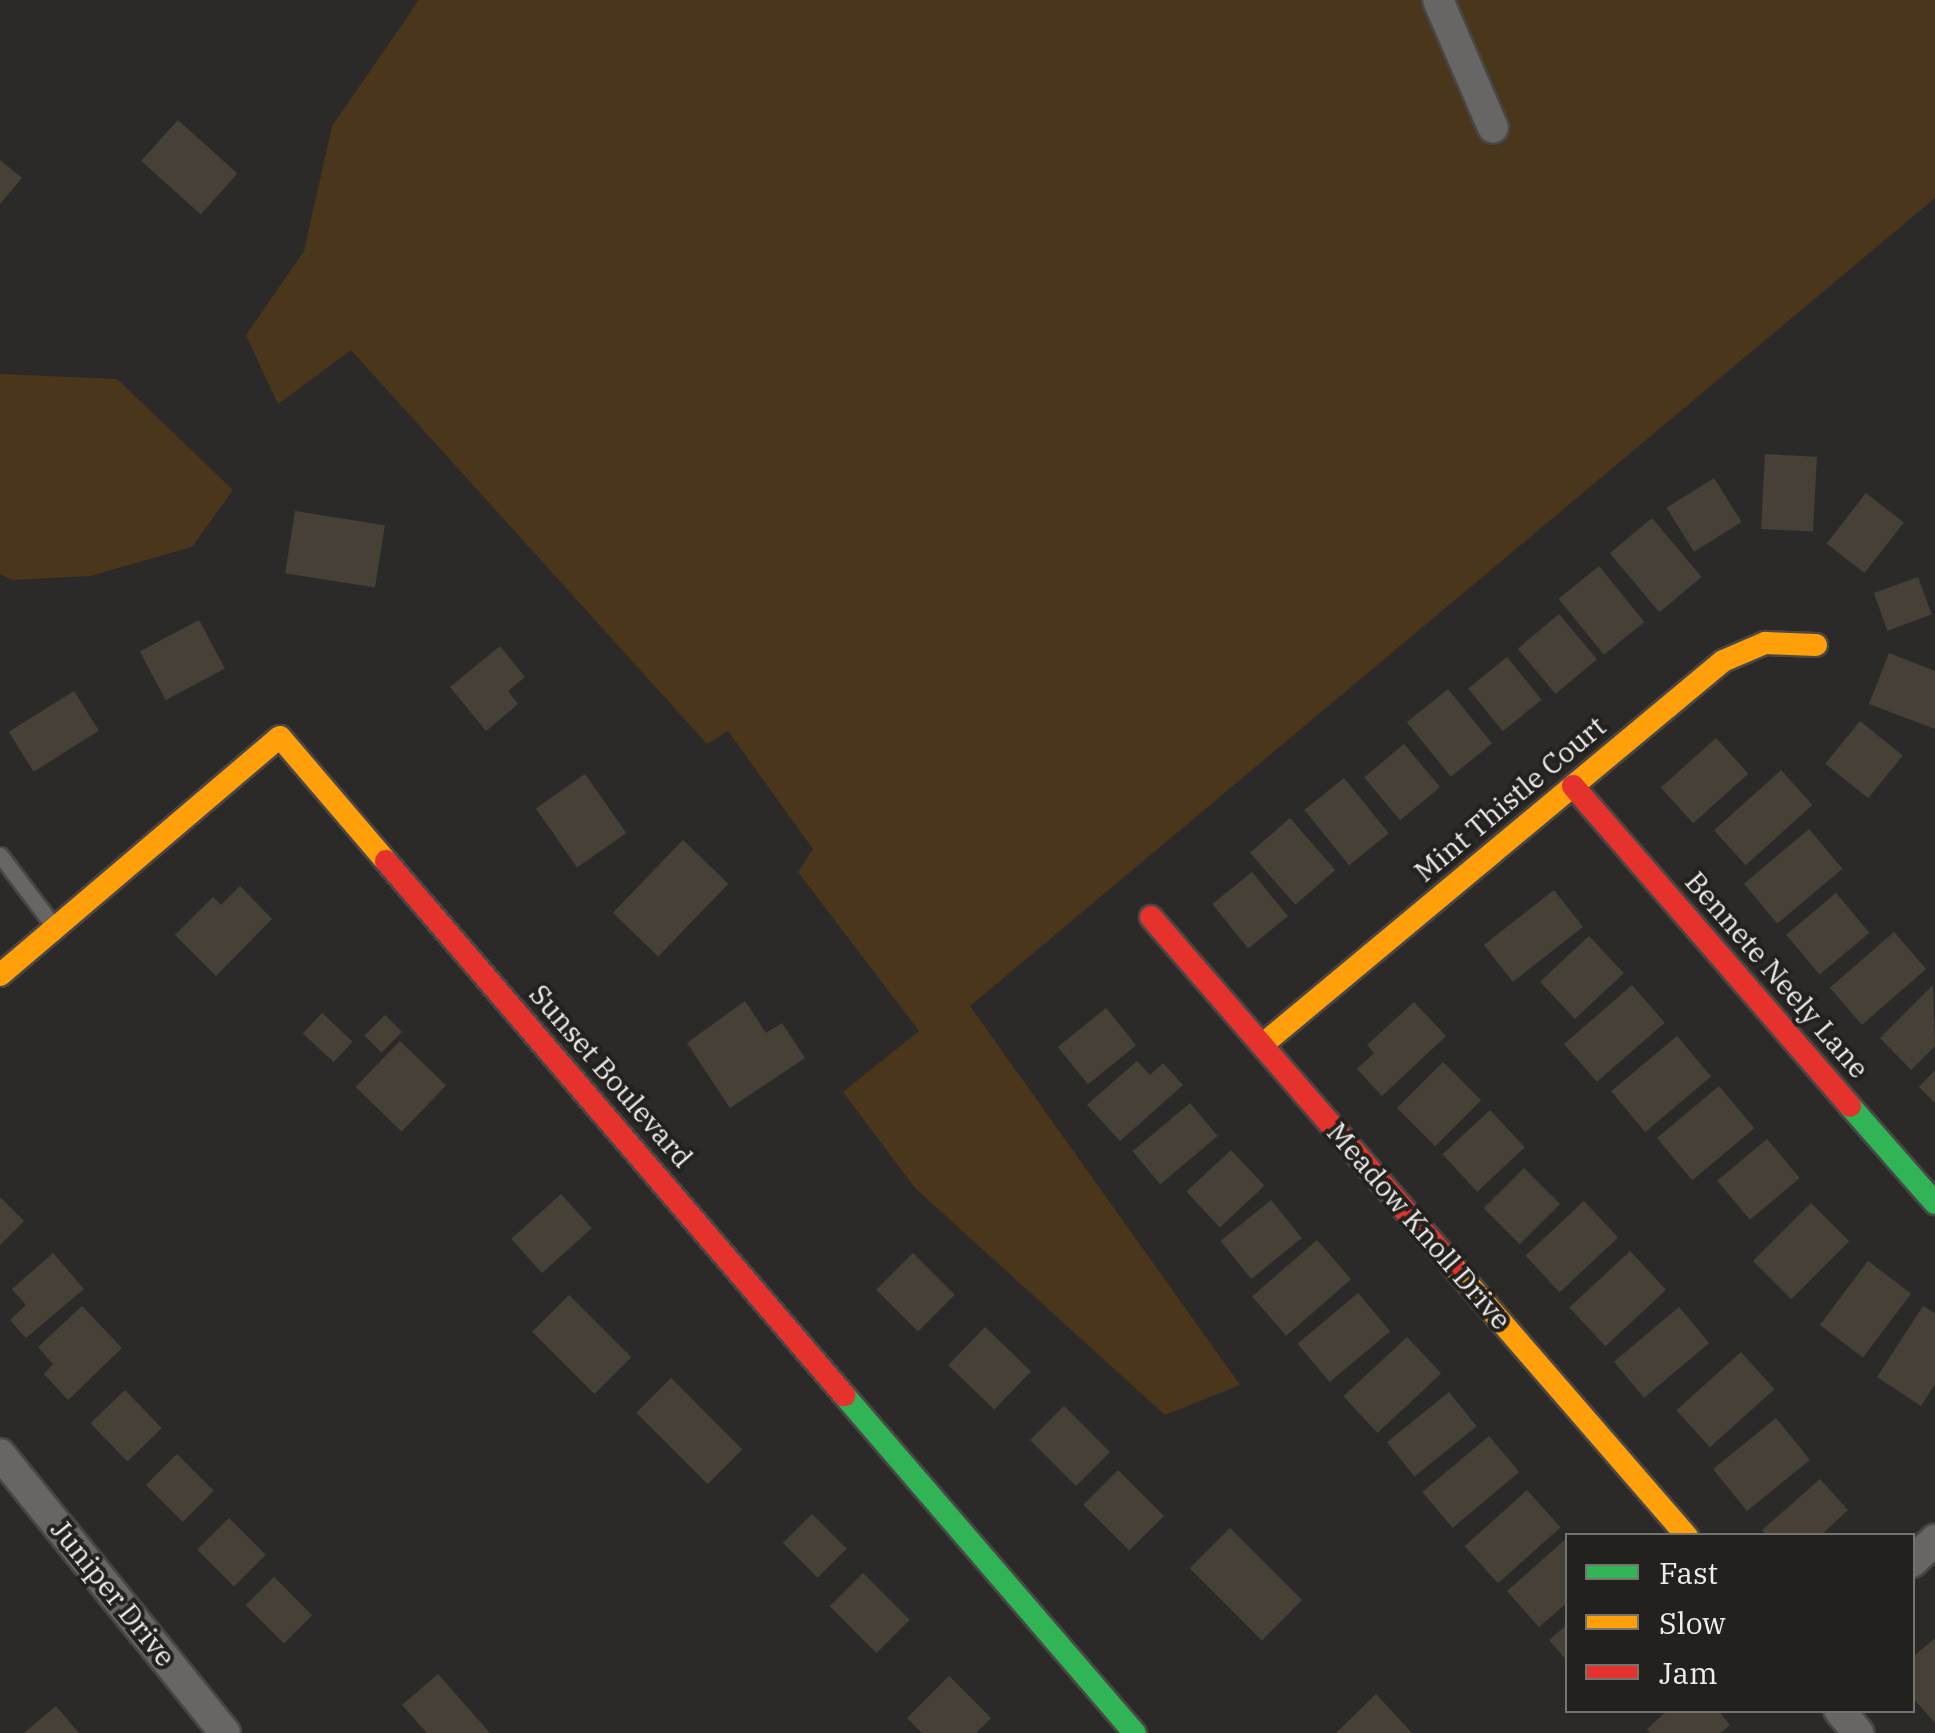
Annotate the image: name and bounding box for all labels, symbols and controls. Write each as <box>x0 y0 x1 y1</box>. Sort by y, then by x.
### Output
street label: Mint Thistle Court <box>1408 709 1612 889</box>
street label: Bennete Neely Lane <box>1678 865 1876 1085</box>
street label: Sunset Boulevard <box>522 978 700 1174</box>
street label: Meadow Knoll Drive <box>1320 1116 1518 1336</box>
street label: Juniper Drive <box>44 1513 182 1673</box>
legend <box>1565 1533 1915 1713</box>
text: Fast <box>1659 1553 1718 1592</box>
text: Slow <box>1659 1603 1726 1642</box>
text: Jam <box>1659 1653 1718 1692</box>

